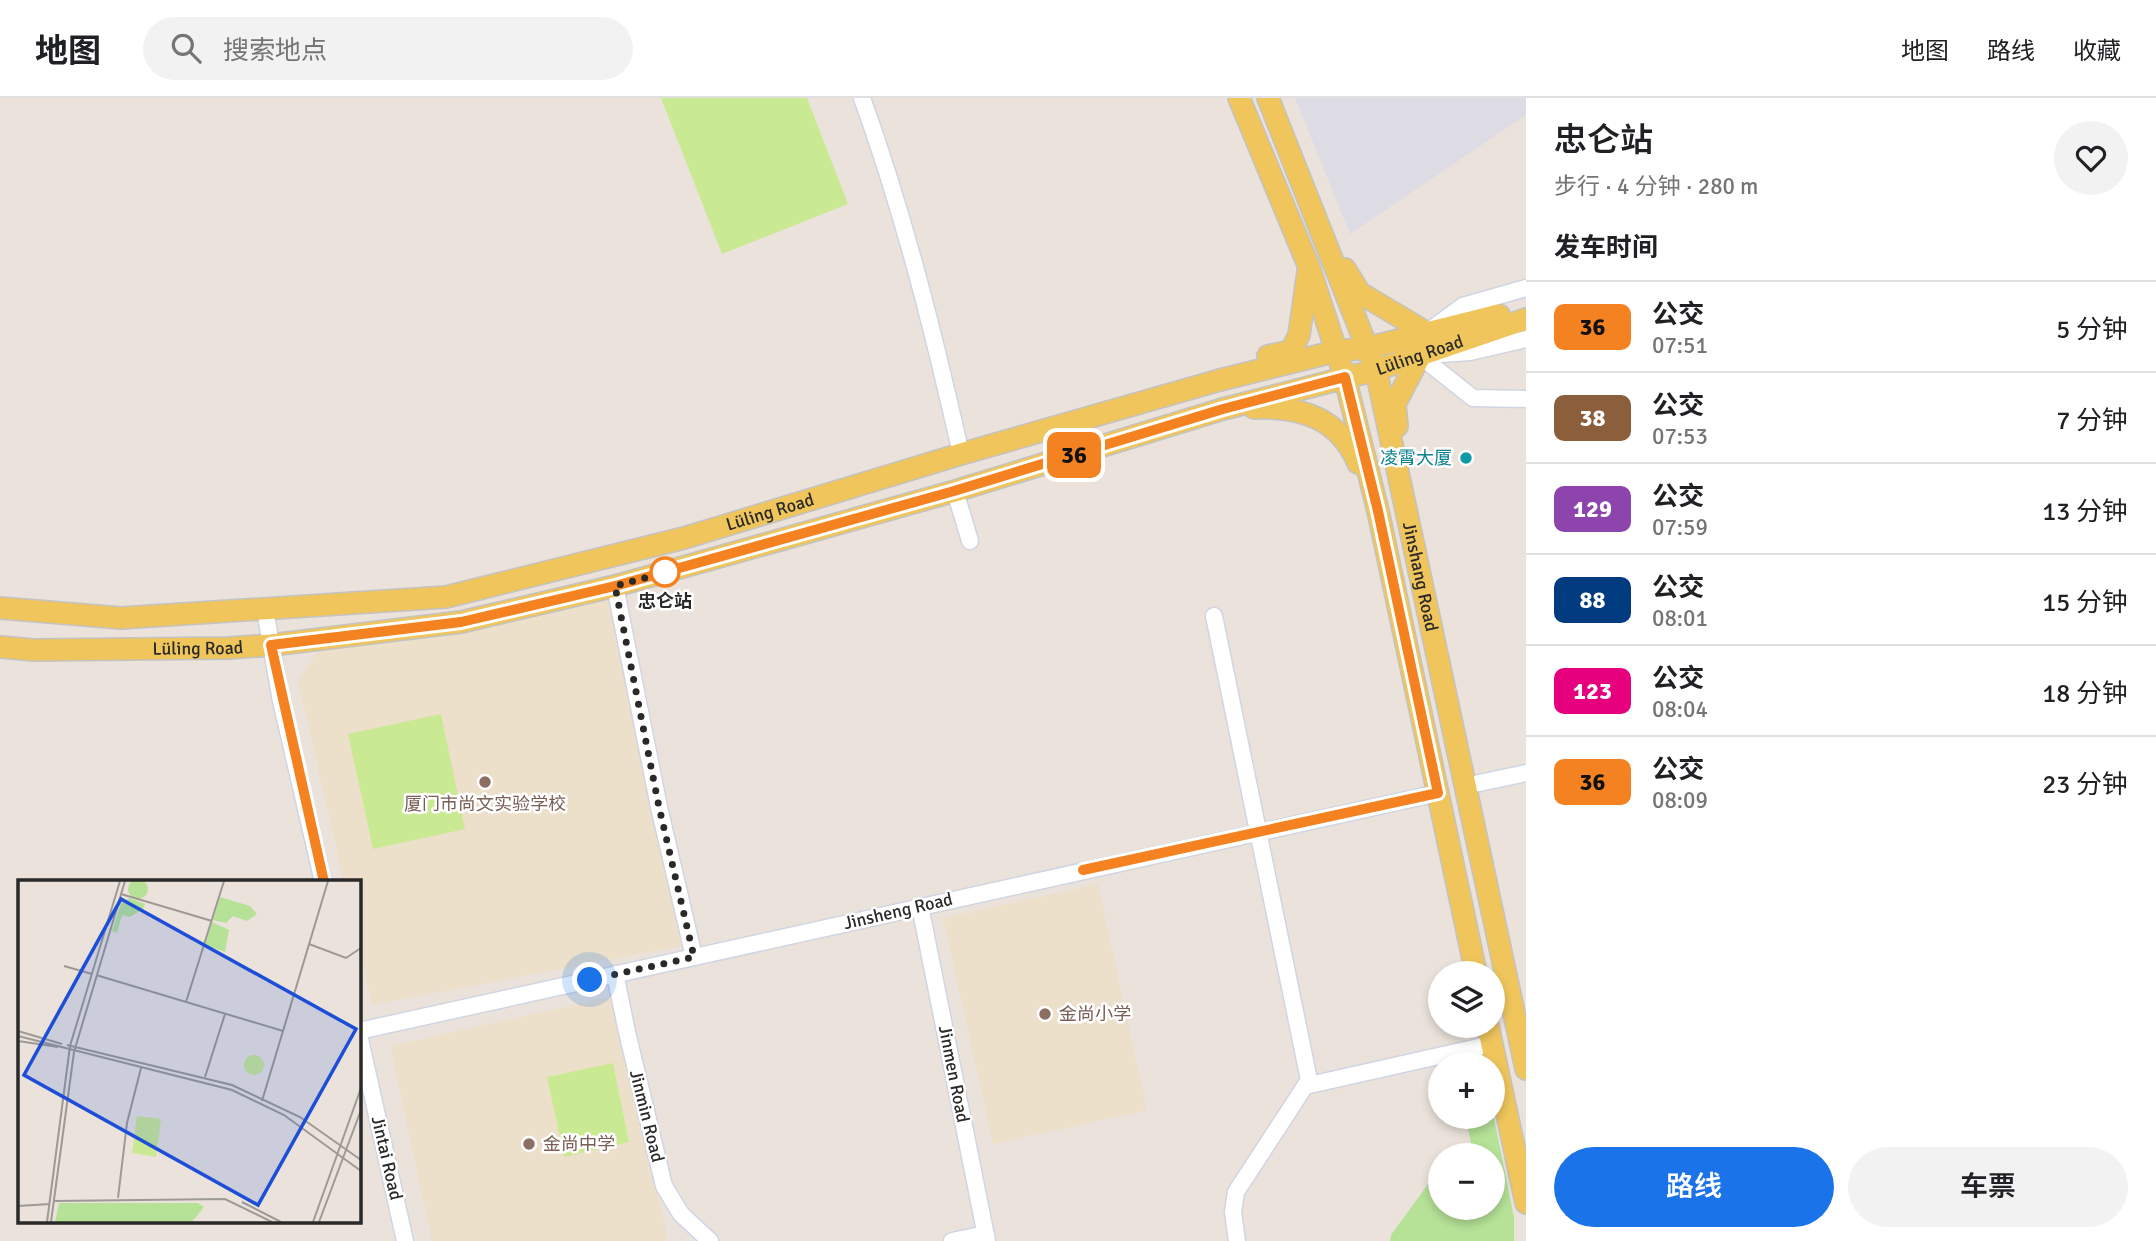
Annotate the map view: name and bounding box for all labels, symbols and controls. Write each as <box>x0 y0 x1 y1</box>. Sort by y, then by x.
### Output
search box <box>143 17 633 80</box>
icon: search <box>167 29 205 67</box>
text: 地图 <box>35 31 101 72</box>
text: 搜索地点 <box>223 35 327 67</box>
text: 地图 <box>1901 36 1949 66</box>
text: 路线 <box>1987 36 2035 66</box>
text: 收藏 <box>2073 36 2121 66</box>
text: 忠仑站 <box>1554 120 1653 161</box>
button: heart <box>2054 121 2128 195</box>
text: 步行 · 4 分钟 · 280 m <box>1554 172 1758 201</box>
text: 发车时间 <box>1554 232 1658 264</box>
text: 公交 <box>1652 299 1704 331</box>
text: 36 <box>1580 312 1605 342</box>
text: 5 分钟 <box>2056 314 2128 346</box>
street label: Lüling Road <box>1373 330 1466 380</box>
text: 07:51 <box>1652 331 1708 360</box>
text: 公交 <box>1652 390 1704 422</box>
text: 38 <box>1580 403 1605 433</box>
text: 7 分钟 <box>2056 405 2128 437</box>
text: 07:53 <box>1652 422 1708 451</box>
line badge: 36 <box>1042 432 1106 478</box>
text: 36 <box>1061 440 1087 470</box>
place label: 凌霄大厦 <box>1380 447 1452 469</box>
marker: 凌霄大厦 <box>1458 450 1474 466</box>
text: 公交 <box>1652 481 1704 513</box>
street label: Lüling Road <box>723 488 816 536</box>
text: 129 <box>1573 494 1612 524</box>
text: 13 分钟 <box>2042 496 2128 528</box>
text: 07:59 <box>1652 513 1708 542</box>
street label: Jinshang Road <box>1398 520 1443 633</box>
marker: 忠仑站 <box>650 557 680 587</box>
text: 公交 <box>1652 572 1704 604</box>
text: 88 <box>1580 585 1605 615</box>
text: 15 分钟 <box>2042 587 2128 619</box>
place label: 忠仑站 <box>638 590 692 612</box>
text: 08:01 <box>1652 604 1708 633</box>
street label: Lüling Road <box>152 636 244 660</box>
text: 公交 <box>1652 663 1704 695</box>
text: 123 <box>1573 676 1612 706</box>
text: 18 分钟 <box>2042 678 2128 710</box>
text: 08:04 <box>1652 695 1708 724</box>
text: 公交 <box>1652 754 1704 786</box>
text: 36 <box>1580 767 1605 797</box>
text: 23 分钟 <box>2042 769 2128 801</box>
marker: 厦门市尚文实验学校 <box>477 774 493 790</box>
text: 08:09 <box>1652 786 1708 815</box>
place label: 厦门市尚文实验学校 <box>404 793 566 815</box>
inset map <box>18 880 360 1224</box>
street label: Jinsheng Road <box>841 888 955 934</box>
map controls <box>1428 961 1505 1220</box>
button: layers <box>1428 961 1505 1038</box>
your location <box>572 962 607 997</box>
place label: 金尚小学 <box>1059 1003 1131 1025</box>
marker: 金尚小学 <box>1037 1006 1053 1022</box>
street label: Jinmen Road <box>934 1024 974 1124</box>
button: + <box>1428 1052 1505 1129</box>
street label: Jinmin Road <box>625 1068 669 1164</box>
street label: Jintai Road <box>367 1114 407 1202</box>
place label: 金尚中学 <box>543 1133 615 1155</box>
marker: 金尚中学 <box>521 1136 537 1152</box>
button: − <box>1428 1143 1505 1220</box>
button: 路线 <box>1554 1147 1834 1227</box>
button: 车票 <box>1848 1147 2128 1227</box>

